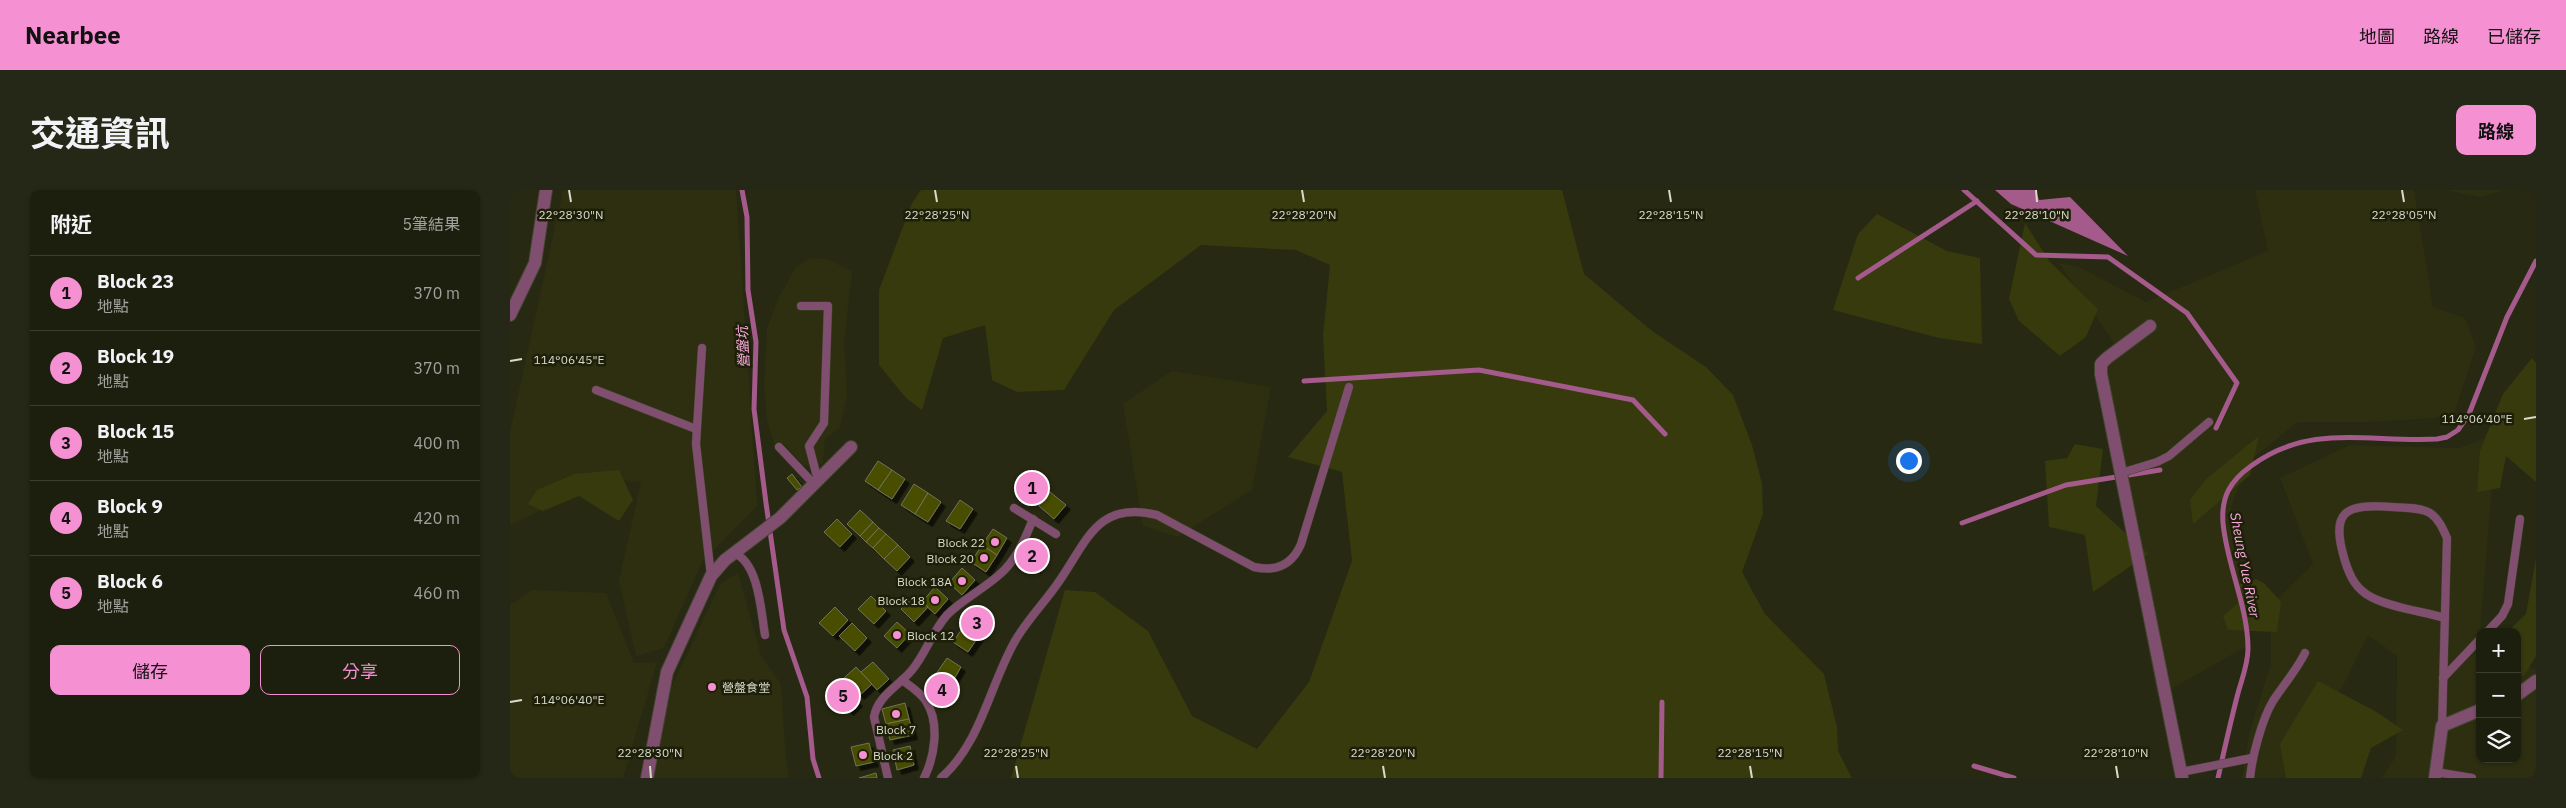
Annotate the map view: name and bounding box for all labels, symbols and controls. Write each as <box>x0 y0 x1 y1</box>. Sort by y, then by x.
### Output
text: Nearbee <box>25 19 121 51</box>
text: 地圖 <box>2359 25 2395 48</box>
text: 路線 <box>2423 25 2459 48</box>
text: 已儲存 <box>2487 25 2541 48</box>
button: 路線 <box>2456 105 2536 155</box>
text: 交通資訊 <box>30 110 170 156</box>
text: 22°28'30"N <box>538 207 604 222</box>
text: 22°28'25"N <box>904 207 970 222</box>
text: 22°28'20"N <box>1271 207 1337 222</box>
text: 22°28'15"N <box>1638 207 1704 222</box>
text: 22°28'10"N <box>2004 207 2070 222</box>
text: 22°28'05"N <box>2371 207 2437 222</box>
text: 附近 <box>50 210 92 238</box>
text: 5筆結果 <box>402 214 460 234</box>
text: Block 23 <box>97 269 174 293</box>
text: 1 <box>61 283 71 303</box>
text: 370 m <box>413 283 460 303</box>
text: 地點 <box>97 296 129 316</box>
water label: 營盤坑 <box>733 324 753 368</box>
text: Block 19 <box>97 344 174 368</box>
text: 114°06'45"E <box>534 352 604 367</box>
text: 2 <box>61 358 71 378</box>
text: 370 m <box>413 358 460 378</box>
text: 地點 <box>97 371 129 391</box>
text: 114°06'40"E <box>2442 411 2512 426</box>
text: Block 15 <box>97 419 174 443</box>
text: 3 <box>61 433 71 453</box>
text: 400 m <box>413 433 460 453</box>
text: 地點 <box>97 446 129 466</box>
your location <box>1896 448 1922 474</box>
pin: 1 <box>1016 469 1048 507</box>
text: Block 9 <box>97 494 163 518</box>
text: 4 <box>61 508 71 528</box>
text: 420 m <box>413 508 460 528</box>
water label: Sheung Yue River <box>2226 511 2264 620</box>
text: 地點 <box>97 521 129 541</box>
place label: Block 22 <box>938 535 985 550</box>
marker: Block 22 <box>989 536 1001 548</box>
pin: 2 <box>1016 537 1048 575</box>
place label: Block 20 <box>927 551 974 566</box>
marker: Block 20 <box>978 552 990 564</box>
text: Block 6 <box>97 569 163 593</box>
place label: Block 18A <box>897 574 952 589</box>
marker: Block 18A <box>956 575 968 587</box>
text: 5 <box>61 583 71 603</box>
text: 460 m <box>413 583 460 603</box>
place label: Block 18 <box>878 593 925 608</box>
marker: Block 18 <box>929 594 941 606</box>
text: 地點 <box>97 596 129 616</box>
pin: 3 <box>961 604 993 642</box>
place label: Block 12 <box>907 628 954 643</box>
map controls <box>2476 628 2521 763</box>
button: + <box>2476 628 2521 673</box>
marker: Block 12 <box>891 629 903 641</box>
button: 儲存 <box>50 645 250 695</box>
button: 分享 <box>260 645 460 695</box>
pin: 4 <box>926 671 958 709</box>
button: − <box>2476 673 2521 718</box>
pin: 5 <box>827 677 859 715</box>
place label: 營盤食堂 <box>722 680 770 695</box>
marker: 營盤食堂 <box>706 681 718 693</box>
text: 114°06'40"E <box>534 692 604 707</box>
marker: Block 7 <box>890 708 902 720</box>
button: layers <box>2476 718 2521 763</box>
place label: Block 7 <box>876 722 916 737</box>
text: 22°28'30"N <box>617 745 683 760</box>
text: 22°28'25"N <box>983 745 1049 760</box>
text: 22°28'20"N <box>1350 745 1416 760</box>
text: 22°28'15"N <box>1717 745 1783 760</box>
text: 22°28'10"N <box>2083 745 2149 760</box>
place label: Block 2 <box>873 748 913 763</box>
marker: Block 2 <box>857 749 869 761</box>

